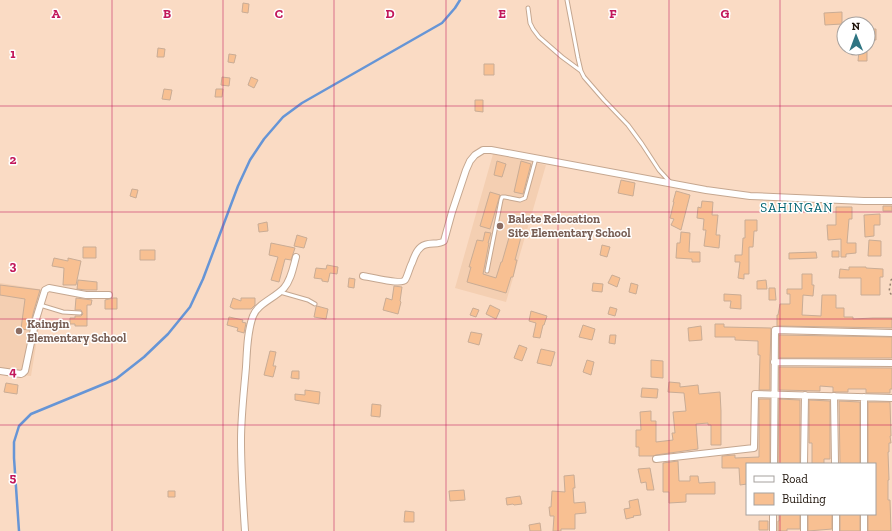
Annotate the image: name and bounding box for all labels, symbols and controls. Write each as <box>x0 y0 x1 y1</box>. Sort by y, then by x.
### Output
text: A <box>52 6 61 21</box>
text: B <box>163 6 171 21</box>
text: C <box>275 6 283 21</box>
text: D <box>385 6 395 21</box>
text: E <box>498 6 506 21</box>
text: F <box>609 6 617 21</box>
text: G <box>721 6 730 21</box>
north arrow <box>836 16 876 56</box>
text: N <box>852 20 861 33</box>
text: 1 <box>10 46 16 61</box>
text: 2 <box>10 152 17 167</box>
district label: SAHINGAN <box>760 200 834 215</box>
place label: Balete Relocation Site Elementary School <box>508 212 631 240</box>
marker: Balete Relocation Site Elementary School <box>495 221 505 231</box>
text: 3 <box>10 258 17 273</box>
place label: Kaingin Elementary School <box>27 317 127 345</box>
marker: Kaingin Elementary School <box>14 326 24 336</box>
text: 4 <box>9 364 17 379</box>
legend <box>746 463 876 515</box>
text: 5 <box>10 470 17 485</box>
text: Road <box>782 472 808 486</box>
text: Building <box>782 492 826 506</box>

